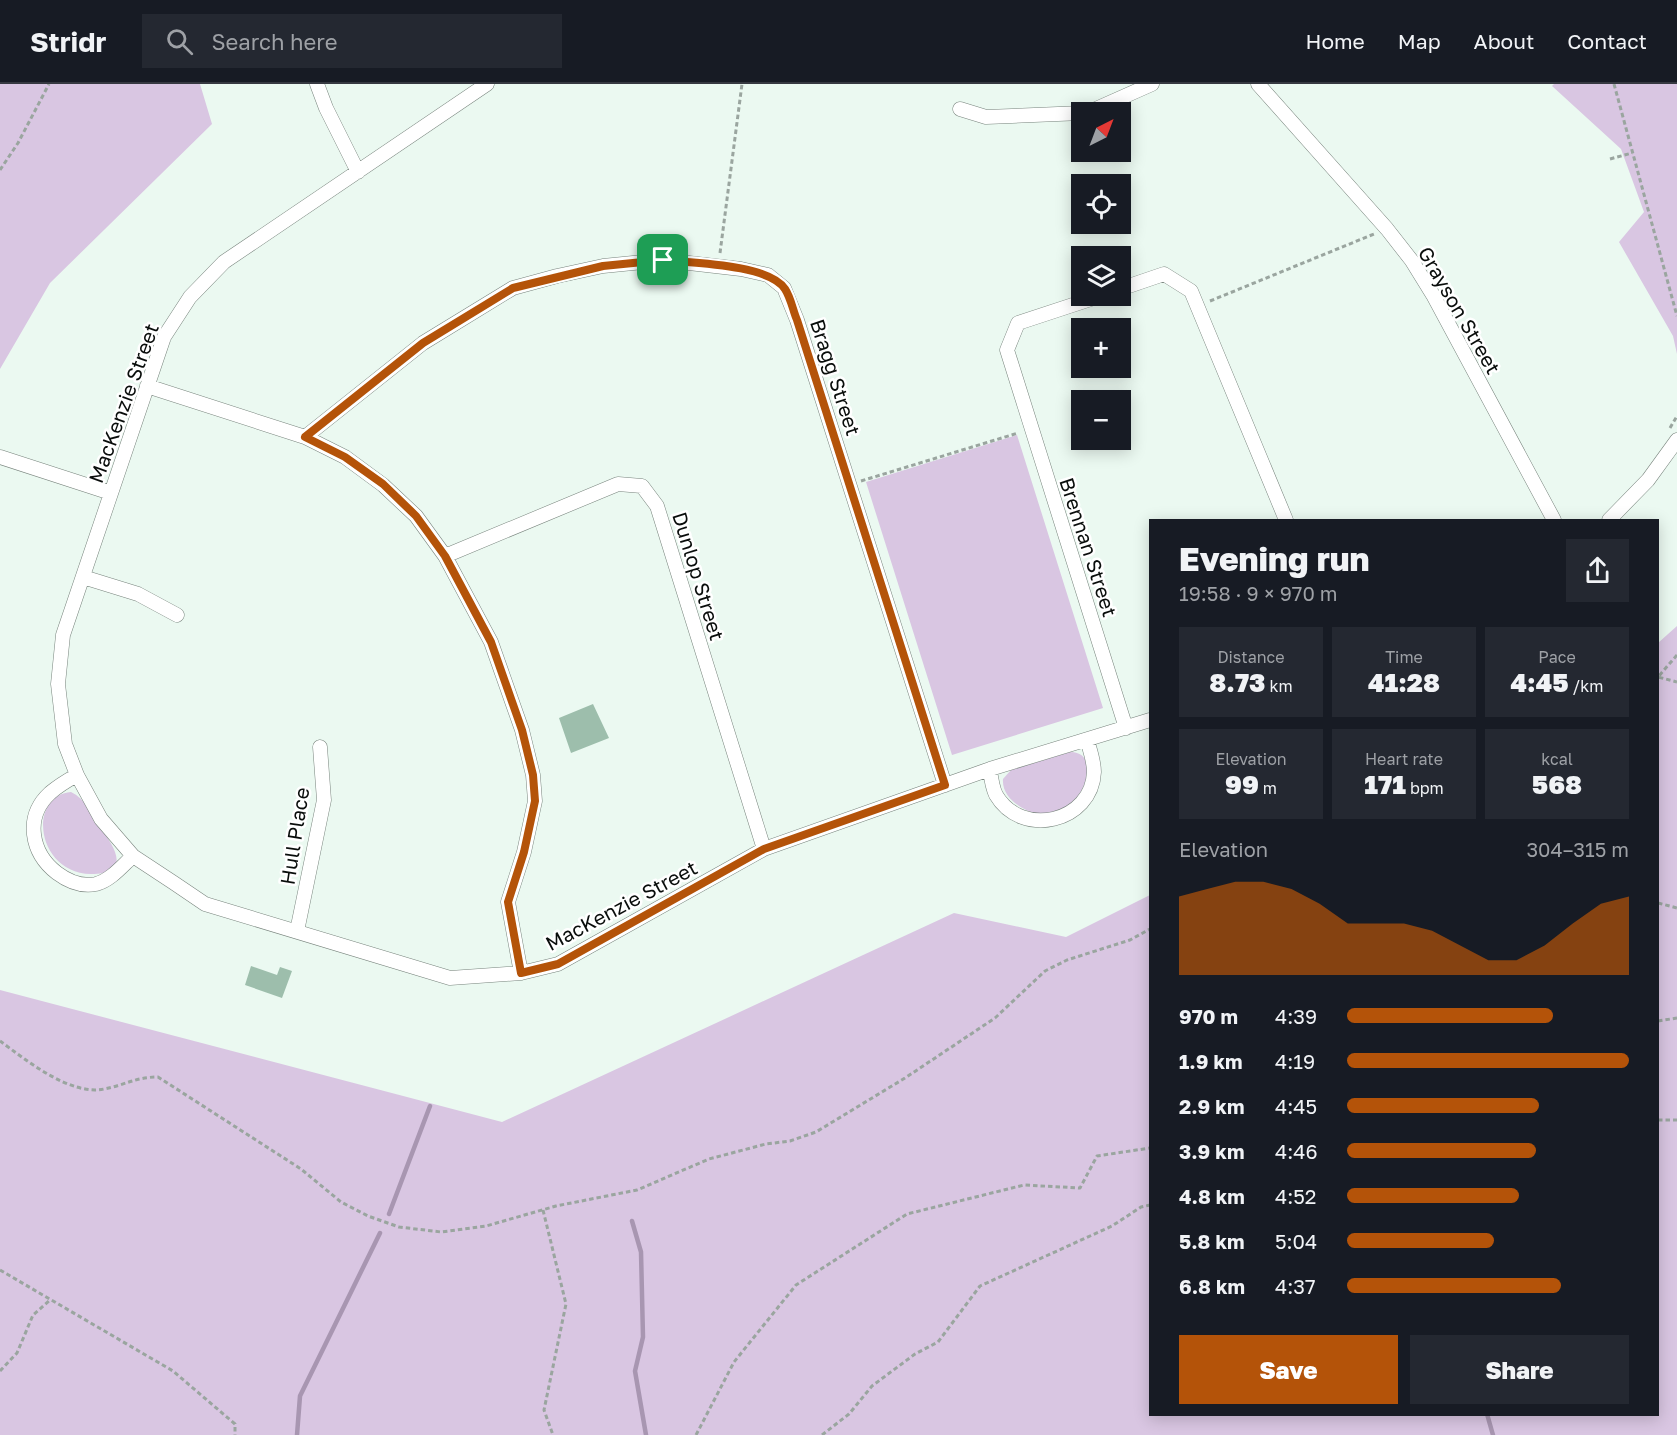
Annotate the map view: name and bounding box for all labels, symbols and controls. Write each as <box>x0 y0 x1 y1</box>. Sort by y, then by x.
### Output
search box <box>142 14 562 68</box>
text: Stridr <box>30 25 106 58</box>
icon: search <box>163 25 196 58</box>
text: Search here <box>211 28 337 55</box>
text: Home <box>1305 28 1365 54</box>
text: Map <box>1398 28 1441 54</box>
text: About <box>1474 28 1534 54</box>
text: Contact <box>1567 28 1647 54</box>
north arrow <box>1071 102 1131 162</box>
map controls <box>1071 102 1131 450</box>
button: locate <box>1071 174 1131 234</box>
pin <box>637 234 688 285</box>
street label: Grayson Street <box>1414 242 1506 378</box>
icon: arrive <box>646 243 679 276</box>
button: layers <box>1071 246 1131 306</box>
street label: Bragg Street <box>806 316 866 438</box>
button: + <box>1071 318 1131 378</box>
street label: MacKenzie Street <box>83 320 163 486</box>
button: − <box>1071 390 1131 450</box>
street label: Brennan Street <box>1055 474 1123 620</box>
street label: Dunlop Street <box>668 509 730 643</box>
text: Evening run <box>1179 539 1370 578</box>
button: share <box>1566 539 1629 602</box>
text: 19:58 · 9 × 970 m <box>1179 581 1338 605</box>
text: Distance <box>1217 647 1285 667</box>
text: Time <box>1385 647 1423 667</box>
text: Pace <box>1538 647 1576 667</box>
text: 8.73 <box>1209 667 1266 698</box>
text: 41:28 <box>1368 667 1440 698</box>
text: 4:45 <box>1511 667 1569 698</box>
text: km <box>1266 676 1293 696</box>
text: /km <box>1569 676 1603 696</box>
text: Elevation <box>1215 749 1287 769</box>
text: Heart rate <box>1365 749 1443 769</box>
text: kcal <box>1541 749 1573 769</box>
text: 99 <box>1225 769 1259 800</box>
text: 171 <box>1364 769 1406 800</box>
text: 568 <box>1532 769 1582 800</box>
text: m <box>1259 778 1277 798</box>
text: bpm <box>1406 778 1444 798</box>
street label: Hull Place <box>274 786 314 886</box>
text: Elevation <box>1179 837 1268 861</box>
text: 304–315 m <box>1526 837 1629 861</box>
street label: MacKenzie Street <box>541 855 701 955</box>
text: 970 m <box>1179 1004 1238 1028</box>
text: 4:39 <box>1275 1004 1317 1028</box>
text: 1.9 km <box>1179 1049 1243 1073</box>
text: 4:19 <box>1275 1049 1315 1073</box>
text: 2.9 km <box>1179 1094 1244 1118</box>
text: 4:45 <box>1275 1094 1317 1118</box>
text: 3.9 km <box>1179 1139 1244 1163</box>
text: 4:46 <box>1275 1139 1318 1163</box>
text: 4.8 km <box>1179 1184 1245 1208</box>
text: 4:52 <box>1275 1184 1316 1208</box>
text: 5.8 km <box>1179 1229 1245 1253</box>
text: 5:04 <box>1275 1229 1317 1253</box>
text: 6.8 km <box>1179 1274 1245 1298</box>
text: 4:37 <box>1275 1274 1316 1298</box>
button: Save <box>1179 1335 1398 1404</box>
button: Share <box>1410 1335 1629 1404</box>

